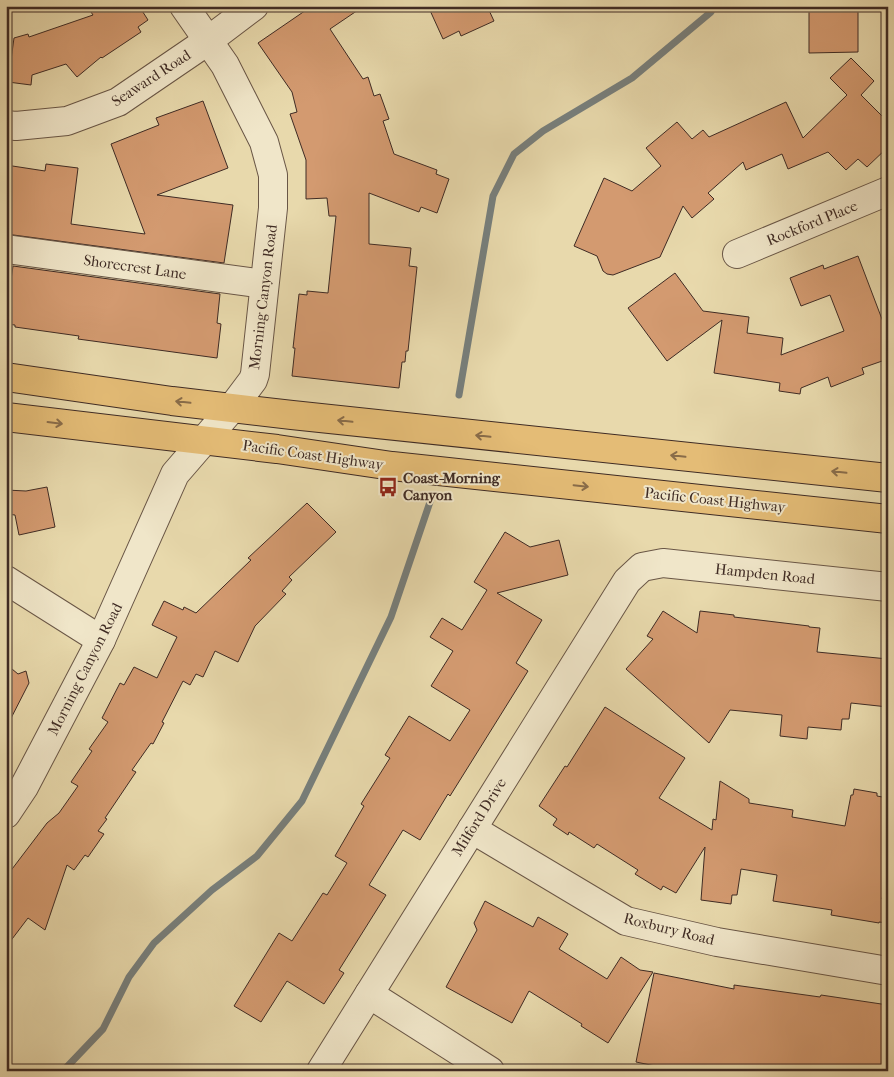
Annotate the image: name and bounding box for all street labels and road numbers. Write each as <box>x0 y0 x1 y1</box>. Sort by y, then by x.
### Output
street label: Seaward Road <box>108 45 195 110</box>
street label: Rockford Place <box>764 196 861 249</box>
street label: Morning Canyon Road <box>245 222 281 371</box>
street label: Shorecrest Lane <box>82 251 188 283</box>
street label: Pacific Coast Highway <box>242 436 386 474</box>
street label: Pacific Coast Highway <box>644 484 787 516</box>
street label: Hampden Road <box>714 560 817 588</box>
street label: Morning Canyon Road <box>44 599 127 738</box>
street label: Milford Drive <box>448 774 510 859</box>
street label: Roxbury Road <box>622 909 717 949</box>

